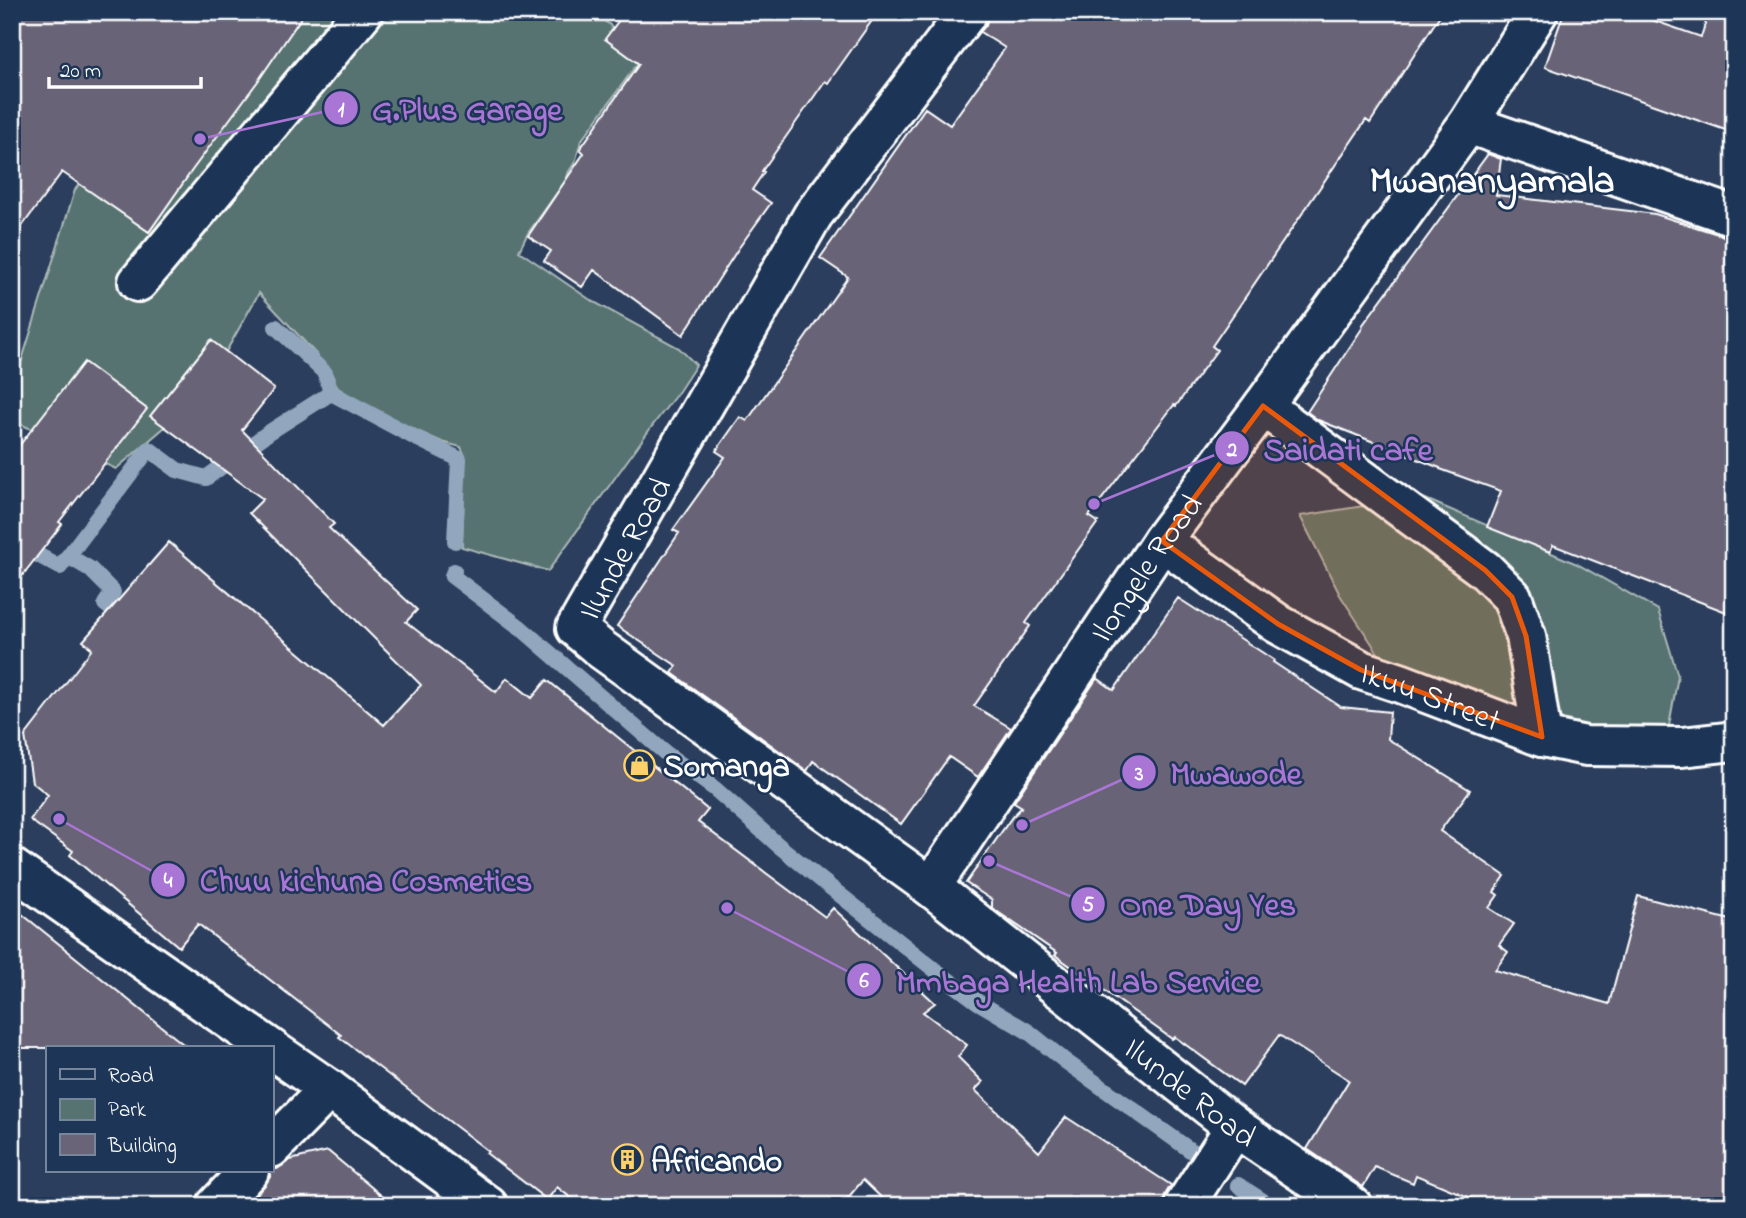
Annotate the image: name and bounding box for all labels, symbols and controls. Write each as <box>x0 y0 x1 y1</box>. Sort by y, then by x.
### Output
scale bar <box>49 46 201 90</box>
text: 20 m <box>60 57 101 87</box>
callout: G.Plus Garage <box>323 81 576 135</box>
text: G.Plus Garage <box>372 88 563 137</box>
text: 1 <box>338 96 345 126</box>
district label: Mwananyamala <box>1369 155 1615 211</box>
callout: Saidati cafe <box>1214 421 1446 475</box>
text: Saidati cafe <box>1263 428 1434 476</box>
text: 2 <box>1226 436 1238 466</box>
street label: Ilunde Road <box>568 470 686 630</box>
street label: Ilongele Road <box>1081 485 1216 653</box>
street label: Ikuu Street <box>1354 651 1507 746</box>
place label: Somanga <box>663 745 790 793</box>
callout: Mwawode <box>1122 745 1316 799</box>
shop icon: Somanga <box>623 748 657 782</box>
text: Mwawode <box>1170 752 1303 800</box>
text: 3 <box>1134 760 1144 790</box>
callout: Chuu kichuna Cosmetics <box>151 853 546 907</box>
text: Chuu kichuna Cosmetics <box>200 859 532 907</box>
text: 4 <box>164 867 173 897</box>
callout: One Day Yes <box>1071 877 1310 931</box>
text: One Day Yes <box>1120 883 1296 932</box>
text: 5 <box>1082 891 1094 921</box>
callout: Mmbaga Health Lab Service <box>847 953 1274 1007</box>
text: Mmbaga Health Lab Service <box>896 960 1261 1009</box>
text: 6 <box>859 967 869 997</box>
street label: Ilunde Road <box>1112 1028 1264 1162</box>
legend <box>46 1046 273 1172</box>
text: Road <box>108 1062 154 1092</box>
text: Park <box>108 1096 147 1126</box>
text: Building <box>107 1132 177 1164</box>
place label: Africando <box>651 1140 782 1187</box>
building icon: Africando <box>611 1143 645 1177</box>

